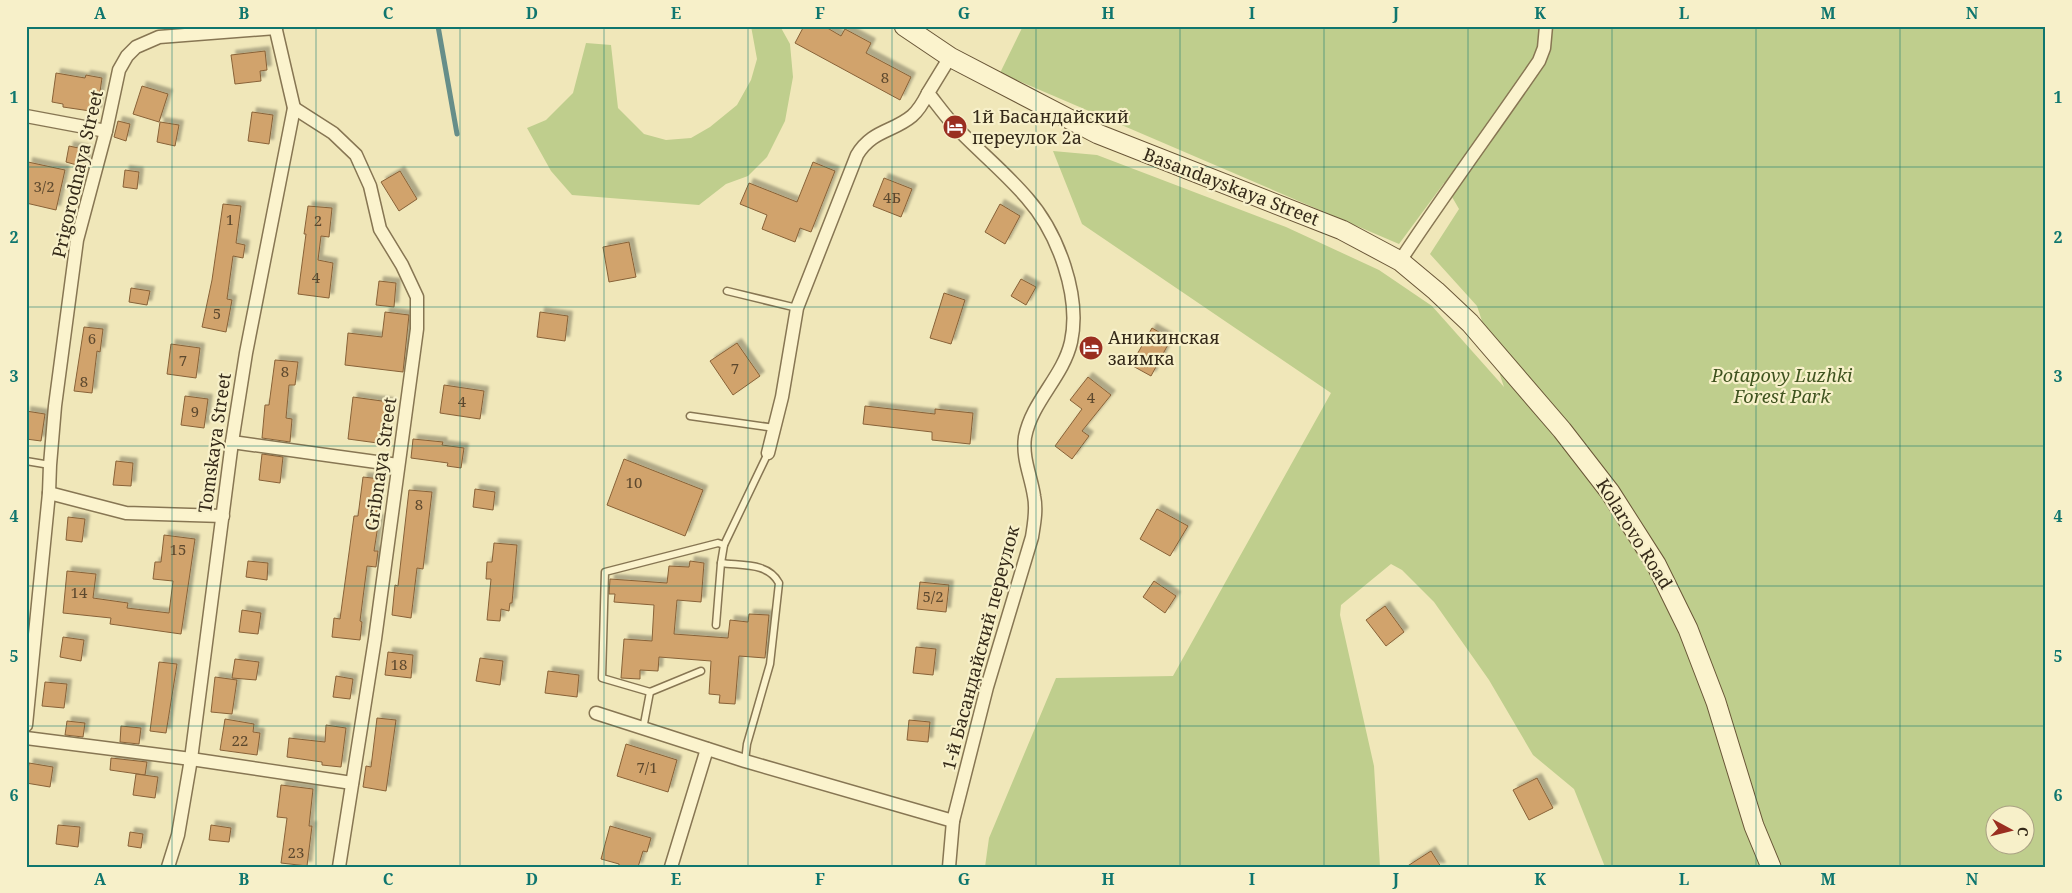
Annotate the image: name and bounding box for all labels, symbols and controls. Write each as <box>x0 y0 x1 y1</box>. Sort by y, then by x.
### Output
text: A <box>94 2 107 24</box>
text: B <box>239 2 250 24</box>
text: C <box>383 2 394 24</box>
text: D <box>526 2 538 24</box>
text: E <box>671 2 681 24</box>
text: F <box>815 2 825 24</box>
text: G <box>958 2 970 24</box>
text: H <box>1101 2 1115 24</box>
text: I <box>1249 2 1255 24</box>
text: J <box>1392 2 1400 24</box>
text: K <box>1534 2 1546 24</box>
text: L <box>1679 2 1689 24</box>
text: M <box>1820 2 1836 24</box>
text: N <box>1966 2 1979 24</box>
house number: 8 <box>881 67 889 87</box>
text: 1 <box>9 86 19 108</box>
text: 1 <box>2053 86 2063 108</box>
street label: Prigorodnaya Street <box>46 87 108 260</box>
place label: 1й Басандайский переулок 2а <box>972 104 1129 149</box>
hotel icon: 1й Басандайский переулок 2а <box>942 114 968 140</box>
street label: Basandayskaya Street <box>1140 141 1323 231</box>
house number: 3/2 <box>33 176 55 196</box>
house number: 4Б <box>883 187 901 207</box>
house number: 1 <box>226 209 234 229</box>
house number: 2 <box>314 210 322 230</box>
text: 2 <box>9 226 19 248</box>
text: 2 <box>2053 226 2063 248</box>
house number: 4 <box>312 267 321 287</box>
house number: 5 <box>213 303 221 323</box>
place label: Аникинская заимка <box>1108 325 1220 370</box>
house number: 6 <box>88 328 96 348</box>
hotel icon: Аникинская заимка <box>1078 335 1104 361</box>
house number: 7 <box>179 350 187 370</box>
house number: 7 <box>731 358 739 378</box>
house number: 8 <box>281 361 289 381</box>
park label: Potapovy Luzhki Forest Park <box>1711 363 1853 408</box>
text: 3 <box>9 365 19 387</box>
text: 3 <box>2053 365 2063 387</box>
house number: 8 <box>80 371 88 391</box>
street label: Tomskaya Street <box>192 371 236 514</box>
house number: 4 <box>1087 387 1096 407</box>
house number: 4 <box>458 391 467 411</box>
street label: Gribnaya Street <box>359 395 401 532</box>
house number: 9 <box>191 401 199 421</box>
house number: 10 <box>626 472 642 492</box>
street label: Kolarovo Road <box>1591 474 1678 593</box>
house number: 8 <box>415 494 423 514</box>
text: 4 <box>9 505 19 527</box>
text: 4 <box>2053 505 2063 527</box>
street label: 1-й Басандайский переулок <box>936 523 1024 773</box>
house number: 15 <box>170 539 186 559</box>
house number: 14 <box>71 582 88 602</box>
house number: 5/2 <box>922 586 944 606</box>
text: 5 <box>9 645 19 667</box>
text: 5 <box>2053 645 2063 667</box>
house number: 18 <box>391 654 407 674</box>
house number: 22 <box>232 730 248 750</box>
house number: 7/1 <box>636 757 658 777</box>
text: 6 <box>9 784 19 806</box>
text: 6 <box>2053 784 2063 806</box>
north arrow <box>1984 806 2034 856</box>
text: С <box>2013 826 2033 837</box>
house number: 23 <box>288 842 304 862</box>
text: A <box>94 868 107 890</box>
text: B <box>239 868 250 890</box>
text: C <box>383 868 394 890</box>
text: D <box>526 868 538 890</box>
text: E <box>671 868 681 890</box>
text: F <box>815 868 825 890</box>
text: G <box>958 868 970 890</box>
text: H <box>1101 868 1115 890</box>
text: I <box>1249 868 1255 890</box>
text: J <box>1392 868 1400 890</box>
text: K <box>1534 868 1546 890</box>
text: L <box>1679 868 1689 890</box>
text: M <box>1820 868 1836 890</box>
text: N <box>1966 868 1979 890</box>

